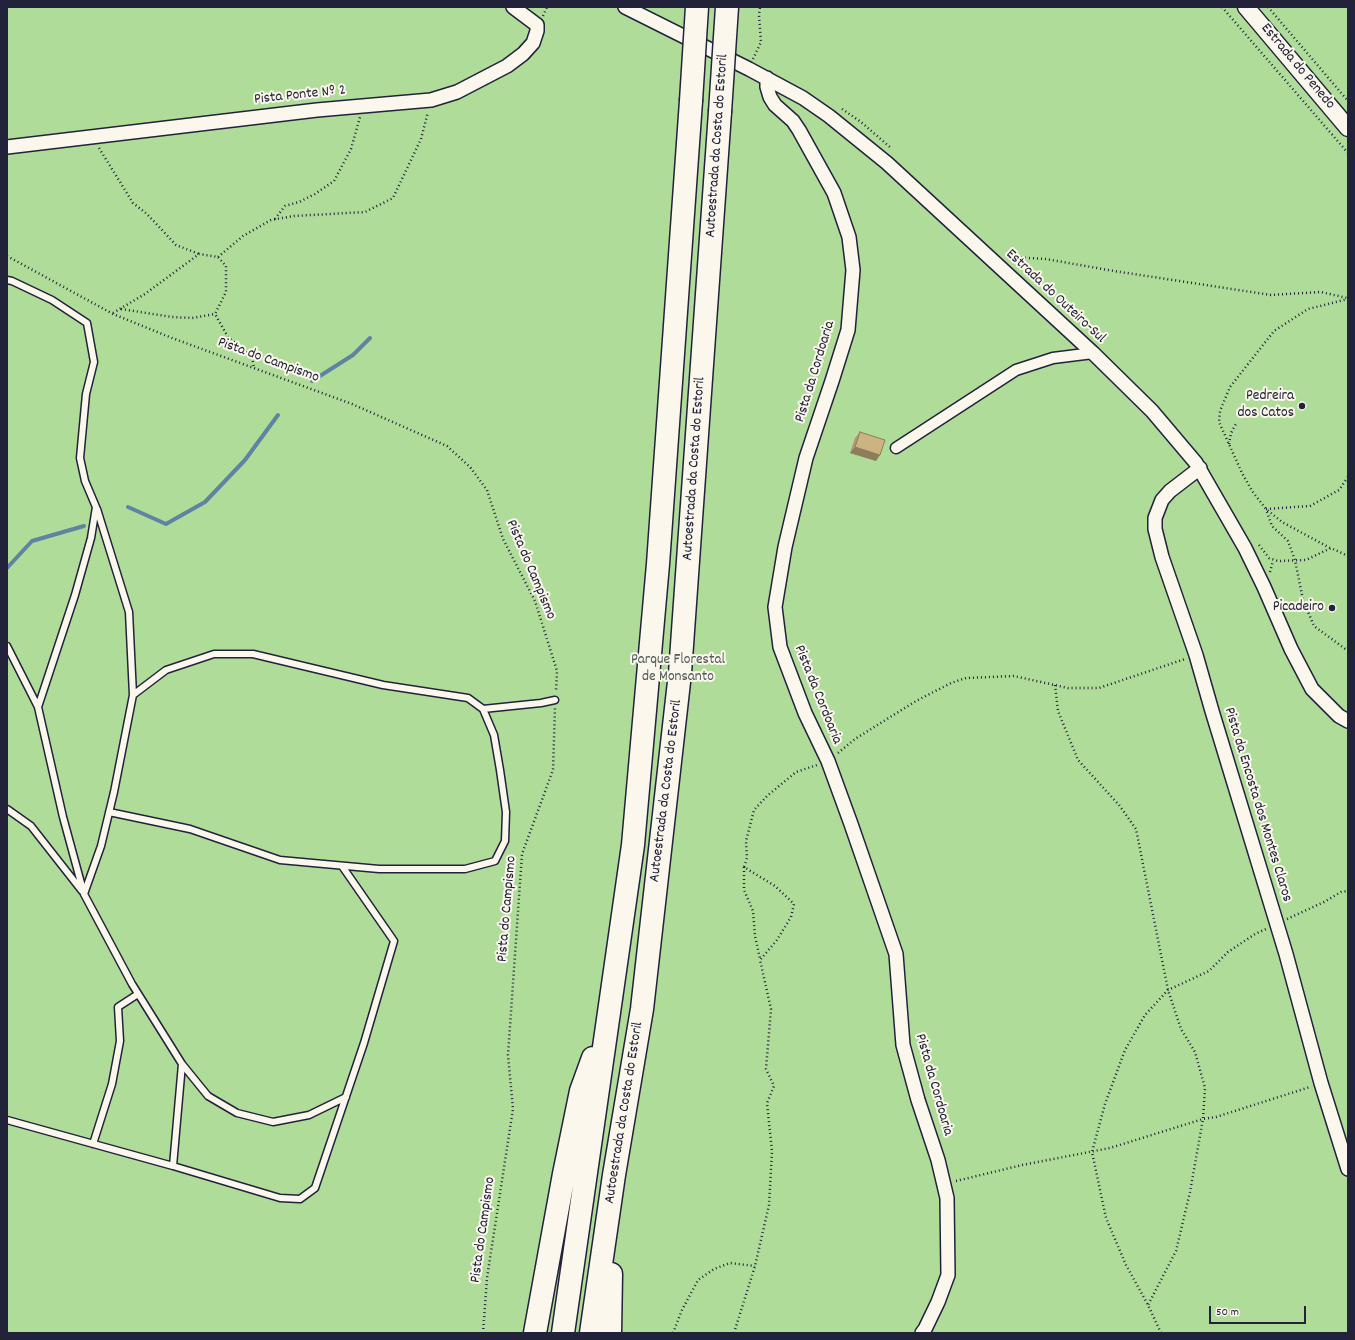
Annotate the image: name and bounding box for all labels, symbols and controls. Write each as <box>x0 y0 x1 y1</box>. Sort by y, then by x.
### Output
street label: Estrada do Penedo <box>1256 20 1338 114</box>
street label: Autoestrada da Costa do Estoril <box>703 54 733 238</box>
street label: Pista Ponte Nº 2 <box>253 82 347 110</box>
street label: Estrada do Outeiro-Sul <box>1001 246 1109 348</box>
street label: Pista da Cordoaria <box>792 319 840 425</box>
street label: Pista do Campismo <box>215 334 321 388</box>
street label: Autoestrada da Costa do Estoril <box>680 377 710 561</box>
place label: Pedreira dos Catos <box>1238 388 1294 423</box>
marker: Pedreira dos Catos <box>1297 401 1307 411</box>
street label: Pista do Campismo <box>501 517 559 623</box>
place label: Picadeiro <box>1273 599 1324 617</box>
marker: Picadeiro <box>1327 603 1337 613</box>
street label: Pista da Cordoaria <box>789 643 845 747</box>
park label: Parque Florestal de Monsanto <box>631 652 725 687</box>
street label: Autoestrada da Costa do Estoril <box>647 699 687 883</box>
street label: Pista da Encosta dos Montes Claros <box>1219 706 1295 904</box>
street label: Pista do Campismo <box>494 855 522 963</box>
street label: Autoestrada da Costa do Estoril <box>602 1021 648 1205</box>
street label: Pista da Cordoaria <box>910 1032 956 1138</box>
street label: Pista do Campismo <box>468 1176 500 1284</box>
scale bar <box>1211 1298 1308 1324</box>
text: 50 m <box>1216 1304 1239 1321</box>

